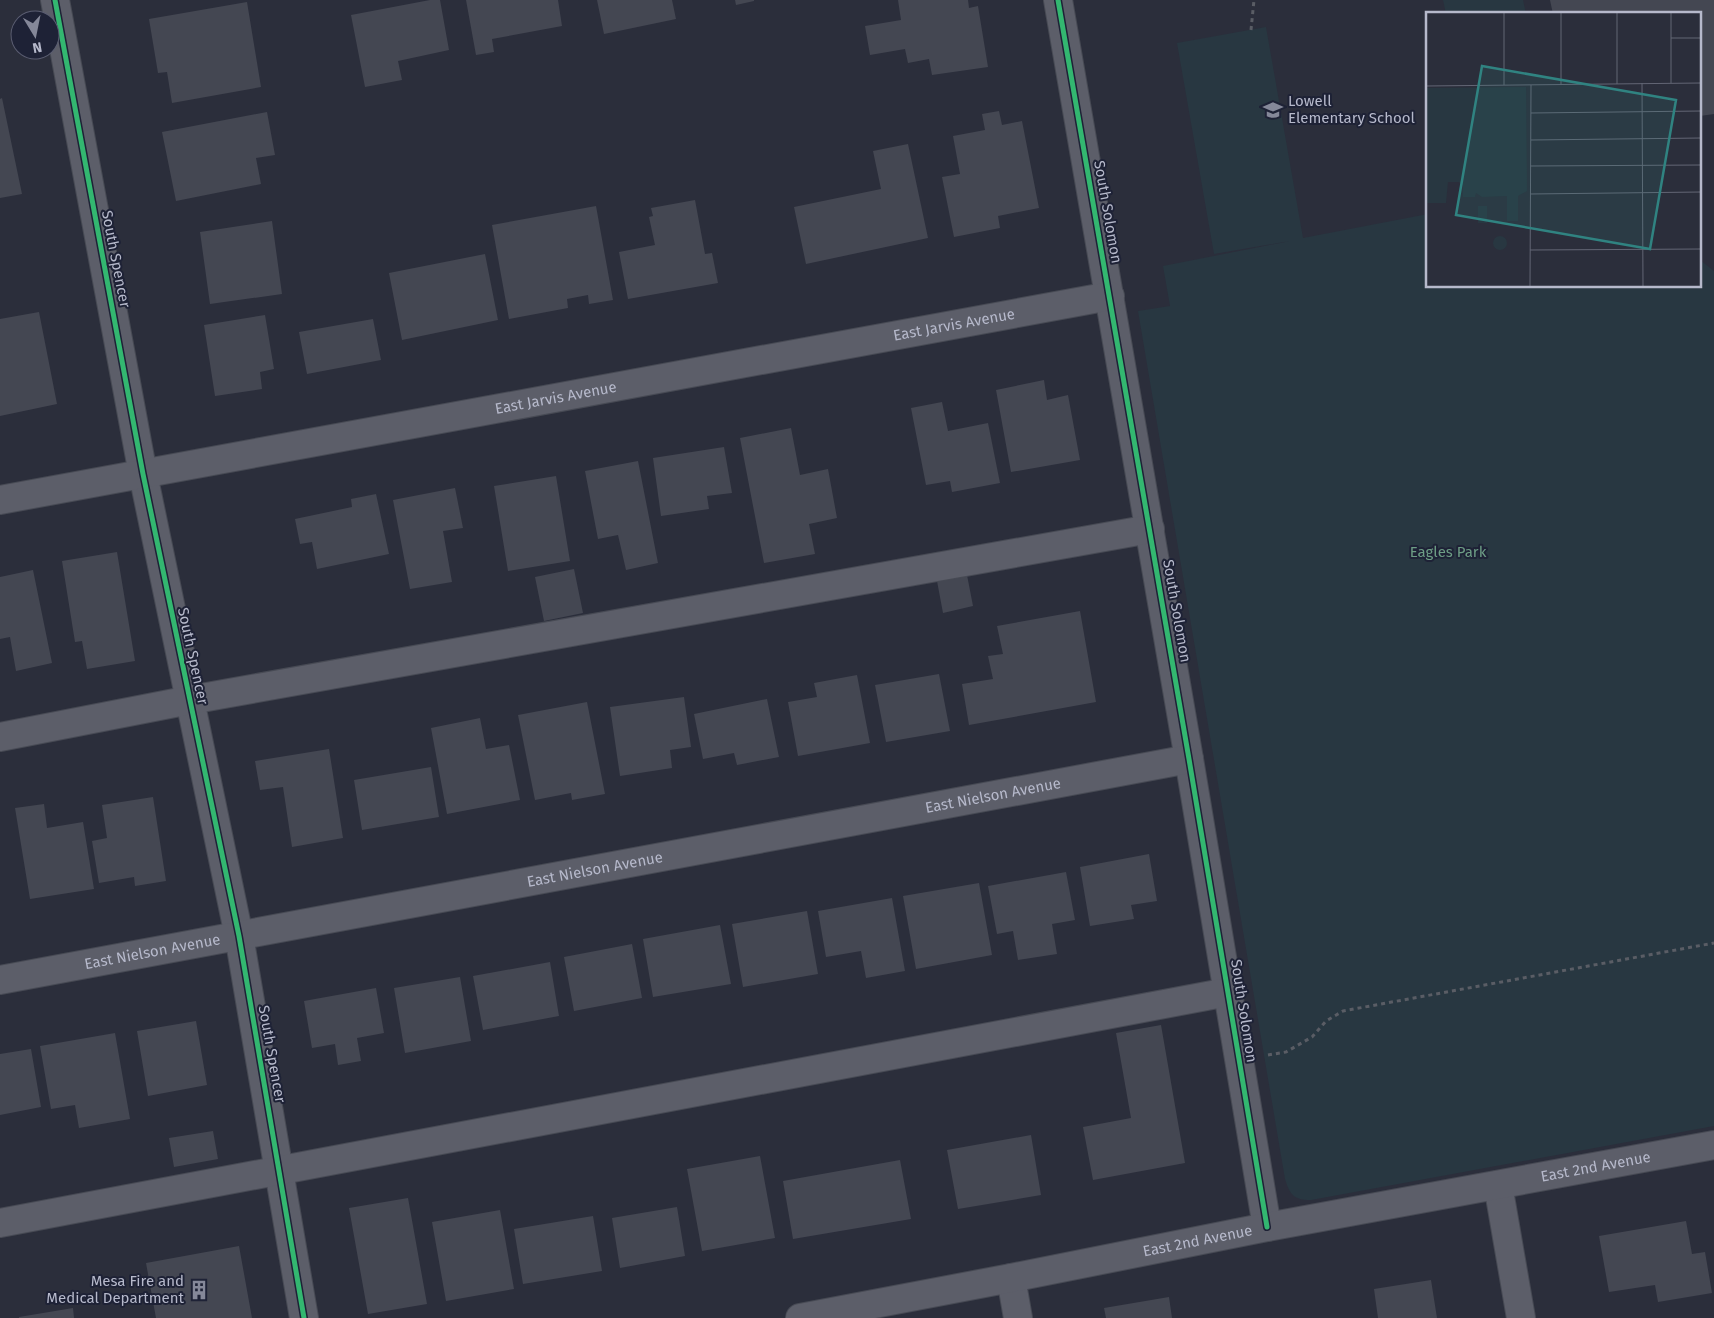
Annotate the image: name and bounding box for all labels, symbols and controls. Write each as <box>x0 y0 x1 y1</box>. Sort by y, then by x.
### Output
north arrow <box>10 10 60 60</box>
inset map <box>1426 12 1702 288</box>
text: N <box>31 38 43 56</box>
place label: Lowell Elementary School <box>1288 92 1416 127</box>
school or university icon: Lowell Elementary School <box>1262 99 1284 121</box>
street label: South Solomon <box>1090 159 1126 265</box>
street label: South Spencer <box>98 209 134 309</box>
street label: East Jarvis Avenue <box>892 305 1016 345</box>
street label: East Jarvis Avenue <box>493 378 618 418</box>
park label: Eagles Park <box>1410 543 1487 561</box>
street label: South Solomon <box>1159 558 1195 664</box>
street label: South Spencer <box>174 606 212 706</box>
street label: East Nielson Avenue <box>924 774 1062 817</box>
street label: East Nielson Avenue <box>525 848 664 891</box>
street label: East Nielson Avenue <box>83 930 222 973</box>
street label: South Solomon <box>1227 958 1261 1064</box>
street label: South Spencer <box>255 1004 289 1104</box>
street label: East 2nd Avenue <box>1539 1148 1652 1186</box>
street label: East 2nd Avenue <box>1141 1221 1254 1261</box>
place label: Mesa Fire and Medical Department <box>46 1272 185 1307</box>
building icon: Mesa Fire and Medical Department <box>188 1279 210 1301</box>

